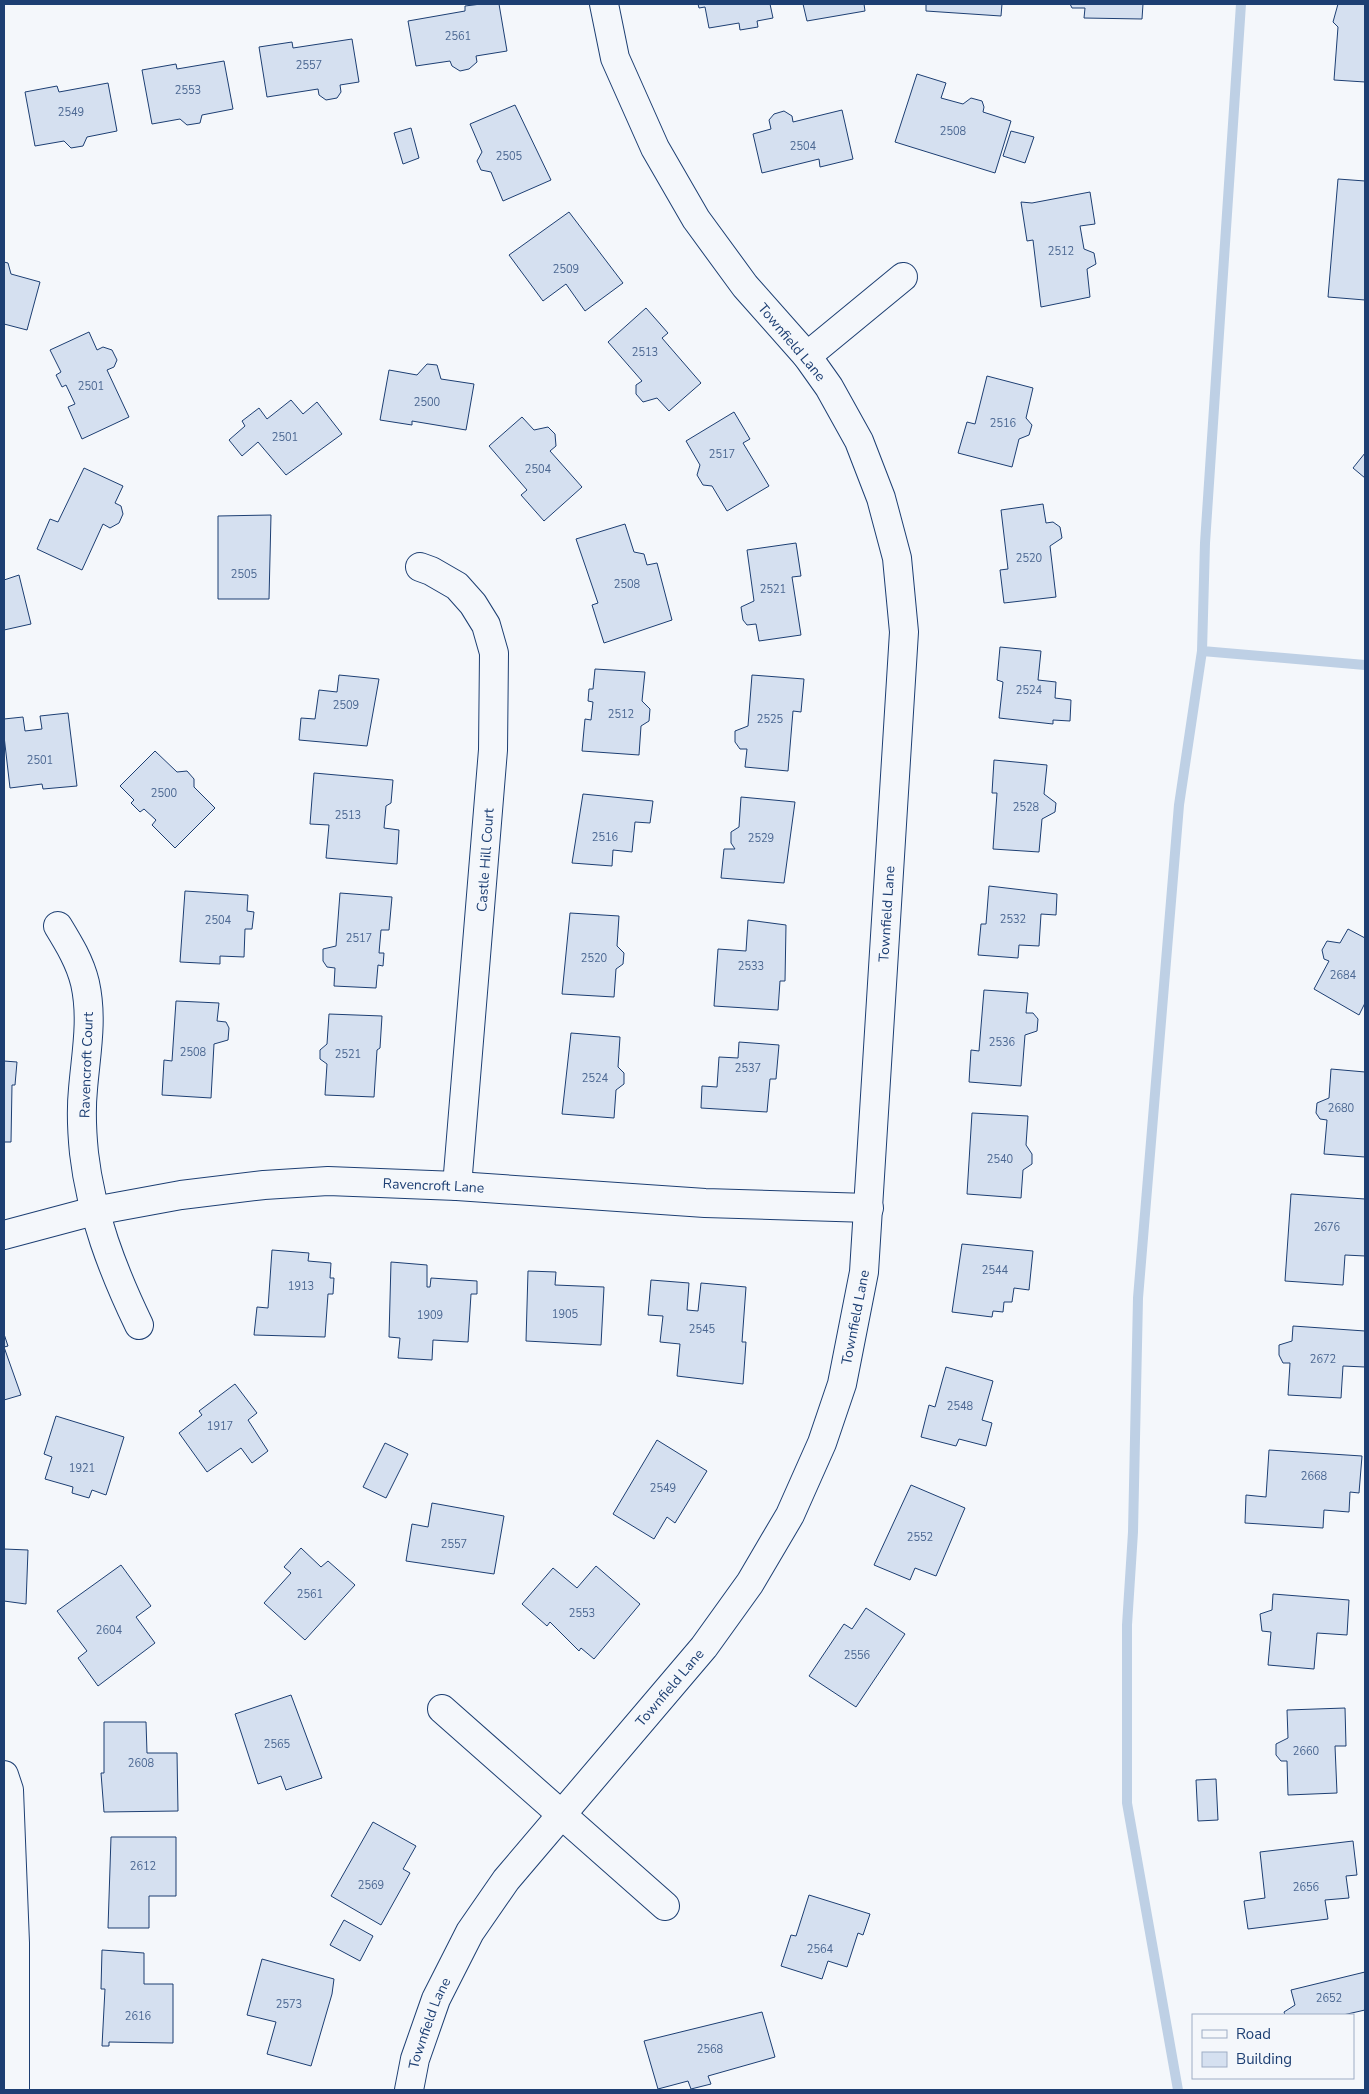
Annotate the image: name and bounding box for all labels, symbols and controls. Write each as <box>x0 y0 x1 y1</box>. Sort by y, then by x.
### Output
house number: 2561 <box>445 29 471 44</box>
house number: 2557 <box>296 58 322 73</box>
house number: 2553 <box>175 83 201 98</box>
house number: 2549 <box>58 105 84 120</box>
house number: 2508 <box>940 124 967 139</box>
house number: 2504 <box>790 139 817 154</box>
house number: 2505 <box>496 149 523 164</box>
house number: 2512 <box>1048 244 1074 259</box>
house number: 2509 <box>553 262 579 277</box>
street label: Townfield Lane <box>753 299 830 385</box>
house number: 2513 <box>632 345 658 360</box>
house number: 2501 <box>78 379 104 394</box>
house number: 2500 <box>414 395 441 410</box>
house number: 2516 <box>990 416 1017 431</box>
house number: 2501 <box>272 430 298 445</box>
house number: 2517 <box>709 447 735 462</box>
house number: 2504 <box>525 462 552 477</box>
house number: 2520 <box>1016 551 1043 566</box>
house number: 2505 <box>231 567 258 582</box>
house number: 2508 <box>614 577 641 592</box>
house number: 2521 <box>760 582 786 597</box>
house number: 2524 <box>1016 683 1043 698</box>
house number: 2509 <box>333 698 359 713</box>
house number: 2512 <box>608 707 634 722</box>
house number: 2525 <box>757 712 784 727</box>
house number: 2501 <box>27 753 53 768</box>
house number: 2500 <box>151 786 178 801</box>
house number: 2528 <box>1013 800 1040 815</box>
street label: Castle Hill Court <box>472 807 499 913</box>
house number: 2513 <box>335 808 361 823</box>
house number: 2516 <box>592 830 619 845</box>
house number: 2529 <box>748 831 774 846</box>
street label: Townfield Lane <box>874 865 899 963</box>
house number: 2532 <box>1000 912 1026 927</box>
house number: 2504 <box>205 913 232 928</box>
house number: 2517 <box>346 931 372 946</box>
house number: 2520 <box>581 951 608 966</box>
house number: 2533 <box>738 959 764 974</box>
house number: 2684 <box>1330 968 1357 983</box>
street label: Ravencroft Court <box>75 1012 98 1118</box>
house number: 2536 <box>989 1035 1016 1050</box>
house number: 2508 <box>180 1045 207 1060</box>
house number: 2521 <box>335 1047 361 1062</box>
house number: 2537 <box>735 1061 761 1076</box>
house number: 2524 <box>582 1071 609 1086</box>
house number: 2680 <box>1328 1101 1355 1116</box>
house number: 2540 <box>987 1152 1014 1167</box>
street label: Ravencroft Lane <box>382 1174 485 1198</box>
house number: 2676 <box>1314 1220 1341 1235</box>
house number: 2544 <box>982 1263 1009 1278</box>
street label: Townfield Lane <box>837 1268 874 1367</box>
house number: 1913 <box>288 1279 314 1294</box>
house number: 1905 <box>552 1307 579 1322</box>
house number: 1909 <box>417 1308 443 1323</box>
house number: 2545 <box>689 1322 716 1337</box>
house number: 2672 <box>1310 1352 1336 1367</box>
house number: 2548 <box>947 1399 974 1414</box>
house number: 1917 <box>207 1419 233 1434</box>
house number: 1921 <box>69 1461 95 1476</box>
house number: 2668 <box>1301 1469 1328 1484</box>
house number: 2549 <box>650 1481 676 1496</box>
house number: 2552 <box>907 1530 933 1545</box>
house number: 2557 <box>441 1537 467 1552</box>
house number: 2561 <box>297 1587 323 1602</box>
house number: 2553 <box>569 1606 595 1621</box>
house number: 2604 <box>96 1623 123 1638</box>
street label: Townfield Lane <box>631 1645 708 1731</box>
house number: 2556 <box>844 1648 871 1663</box>
house number: 2565 <box>264 1737 291 1752</box>
house number: 2660 <box>1293 1744 1320 1759</box>
house number: 2608 <box>128 1756 155 1771</box>
house number: 2612 <box>130 1859 156 1874</box>
house number: 2569 <box>358 1878 384 1893</box>
house number: 2656 <box>1293 1880 1320 1895</box>
house number: 2564 <box>807 1942 834 1957</box>
street label: Townfield Lane <box>404 1974 455 2070</box>
house number: 2652 <box>1316 1991 1342 2006</box>
house number: 2573 <box>276 1997 302 2012</box>
house number: 2616 <box>125 2009 152 2024</box>
legend <box>1192 2014 1354 2079</box>
text: Road <box>1236 2024 1271 2044</box>
house number: 2568 <box>697 2042 724 2057</box>
text: Building <box>1236 2049 1292 2069</box>

